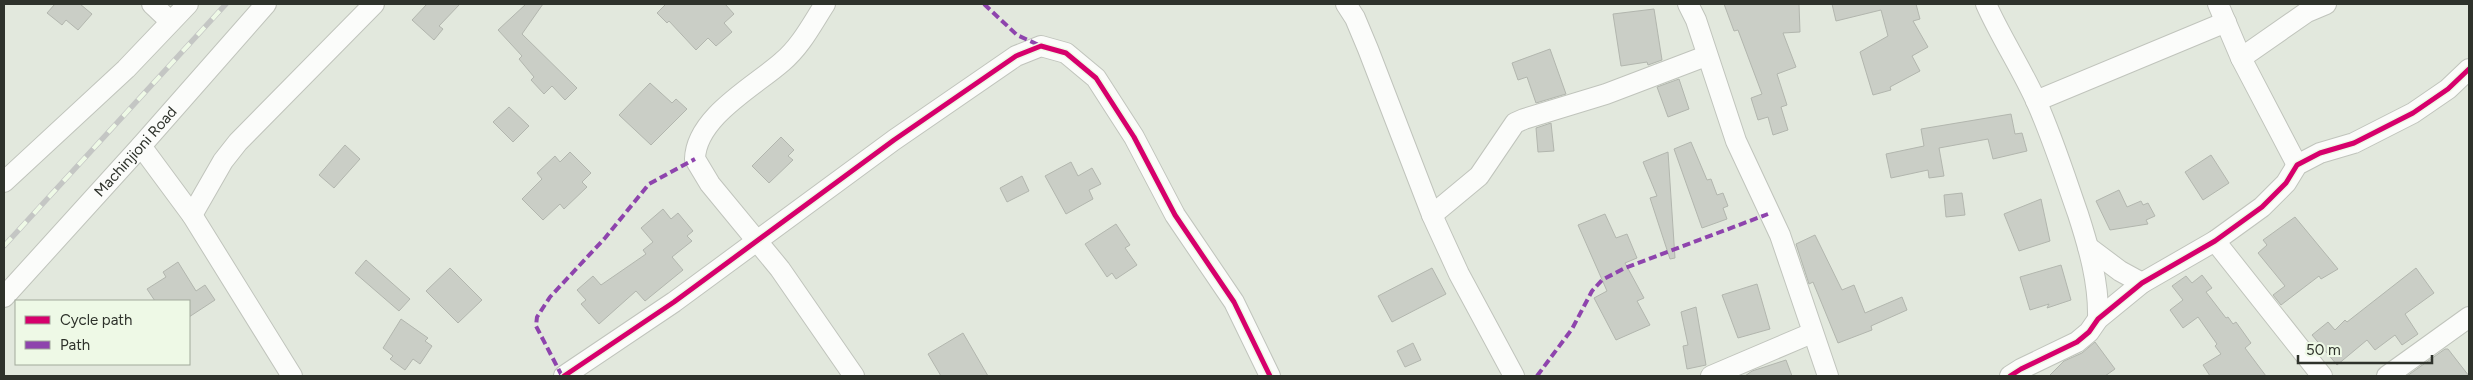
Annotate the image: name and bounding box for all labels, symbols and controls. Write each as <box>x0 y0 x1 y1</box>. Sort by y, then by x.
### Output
street label: Machinjioni Road <box>90 103 181 201</box>
legend <box>15 300 190 365</box>
text: Cycle path <box>60 311 132 329</box>
scale bar <box>2298 332 2432 364</box>
text: Path <box>60 336 90 354</box>
text: 50 m <box>2306 341 2341 359</box>

